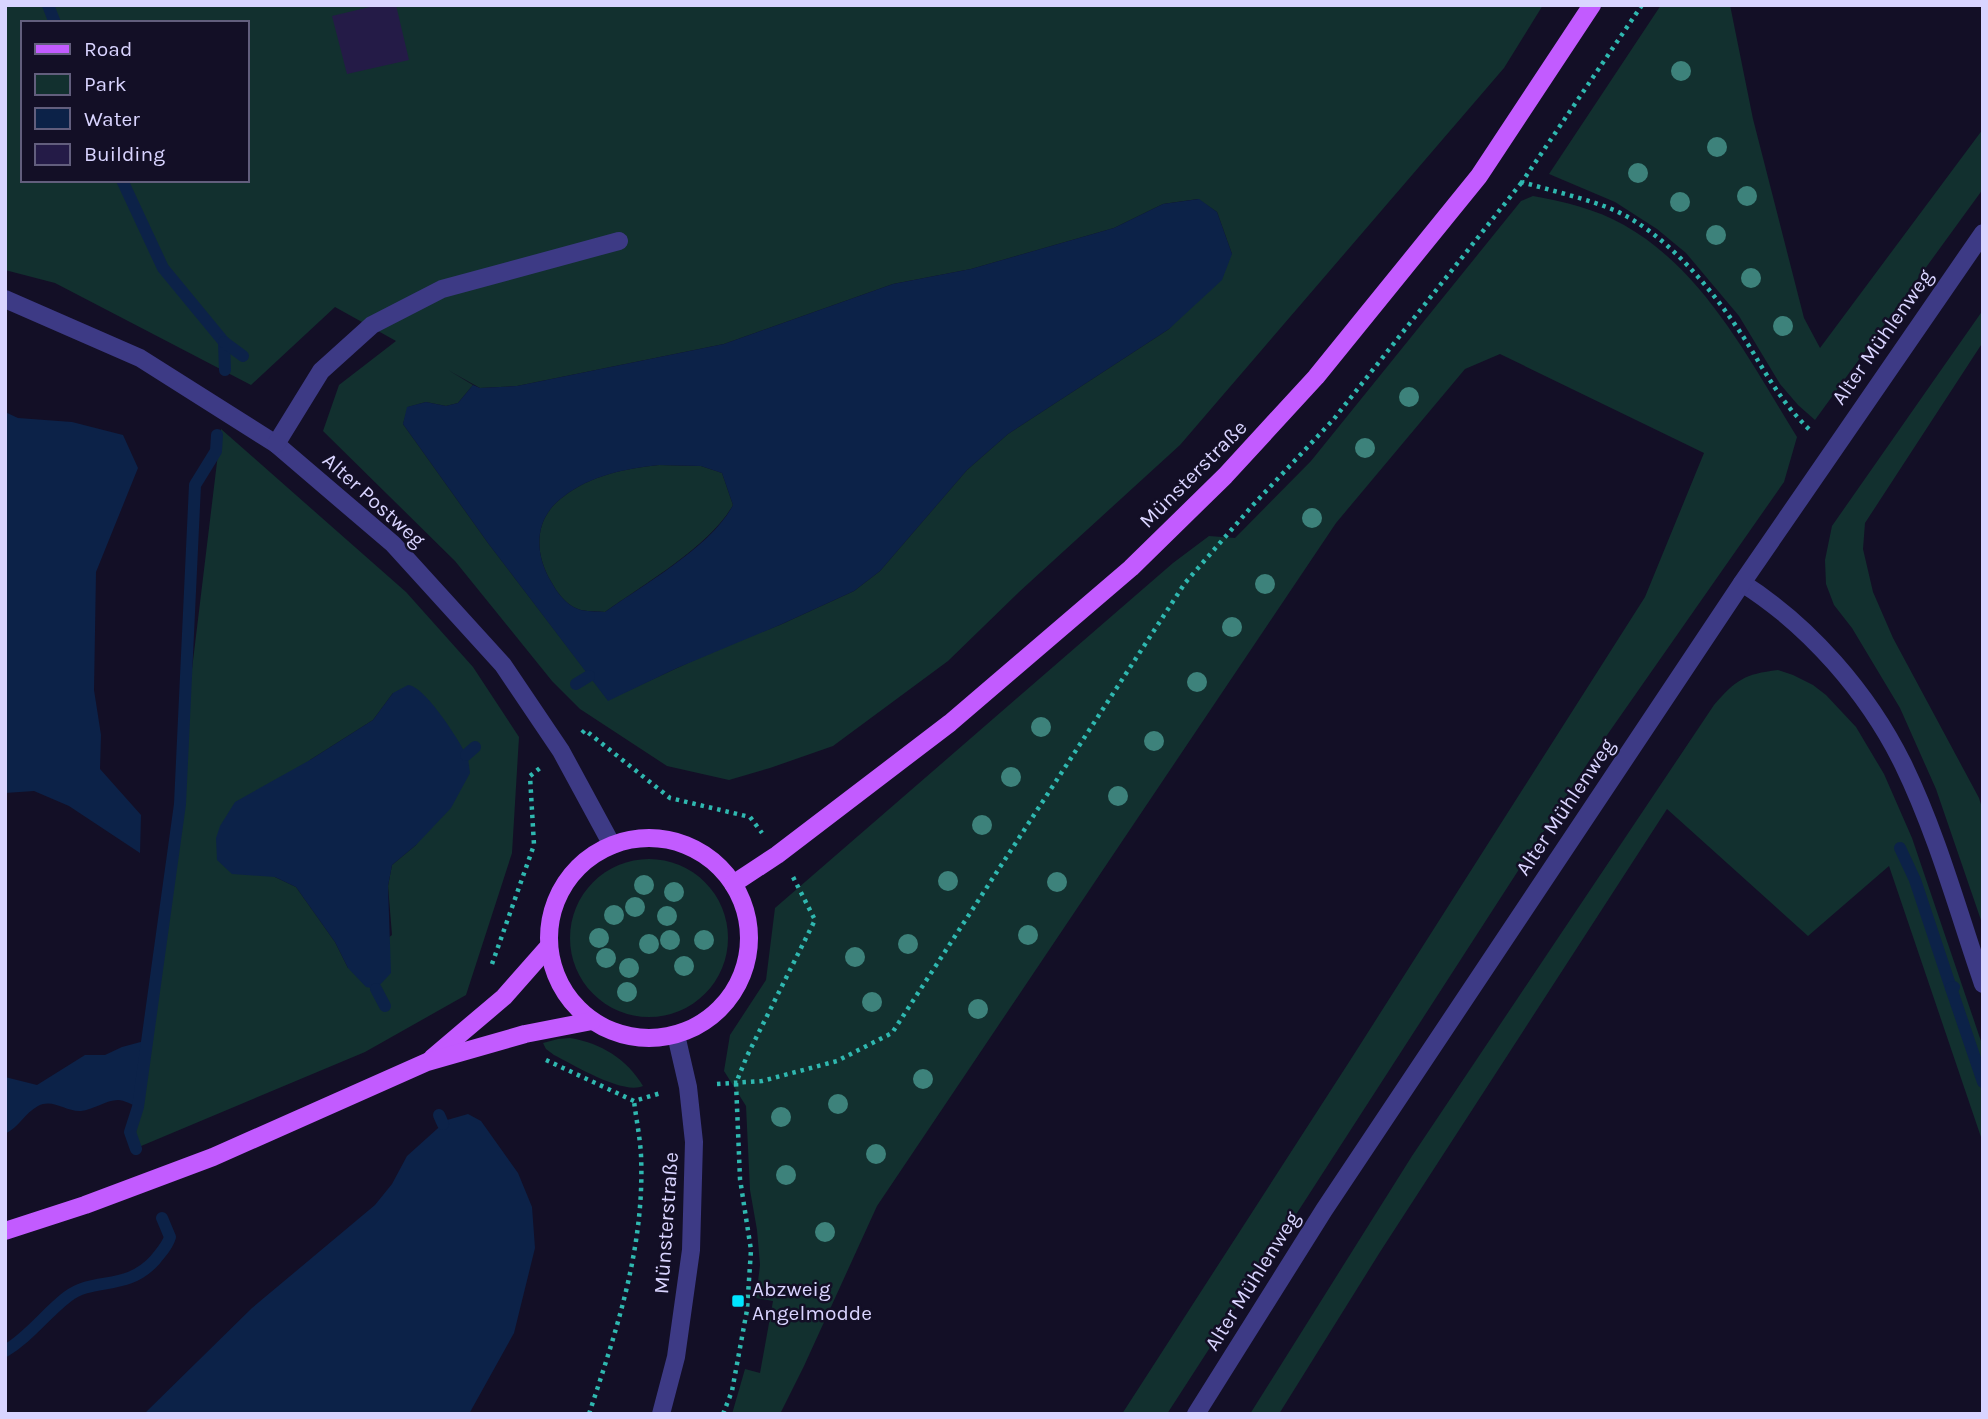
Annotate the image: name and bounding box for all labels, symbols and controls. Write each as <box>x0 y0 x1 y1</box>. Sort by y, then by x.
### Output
legend <box>21 21 248 182</box>
text: Road <box>84 37 132 61</box>
text: Park <box>84 72 127 96</box>
text: Water <box>84 107 140 131</box>
text: Building <box>84 142 165 166</box>
street label: Alter Mühlenweg <box>1826 265 1938 409</box>
street label: Münsterstraße <box>1134 415 1252 533</box>
street label: Alter Postweg <box>318 448 430 552</box>
street label: Alter Mühlenweg <box>1510 734 1620 880</box>
street label: Münsterstraße <box>649 1151 683 1295</box>
street label: Alter Mühlenweg <box>1200 1207 1305 1355</box>
place label: Abzweig Angelmodde <box>752 1277 872 1325</box>
marker: Abzweig Angelmodde <box>730 1293 746 1309</box>

